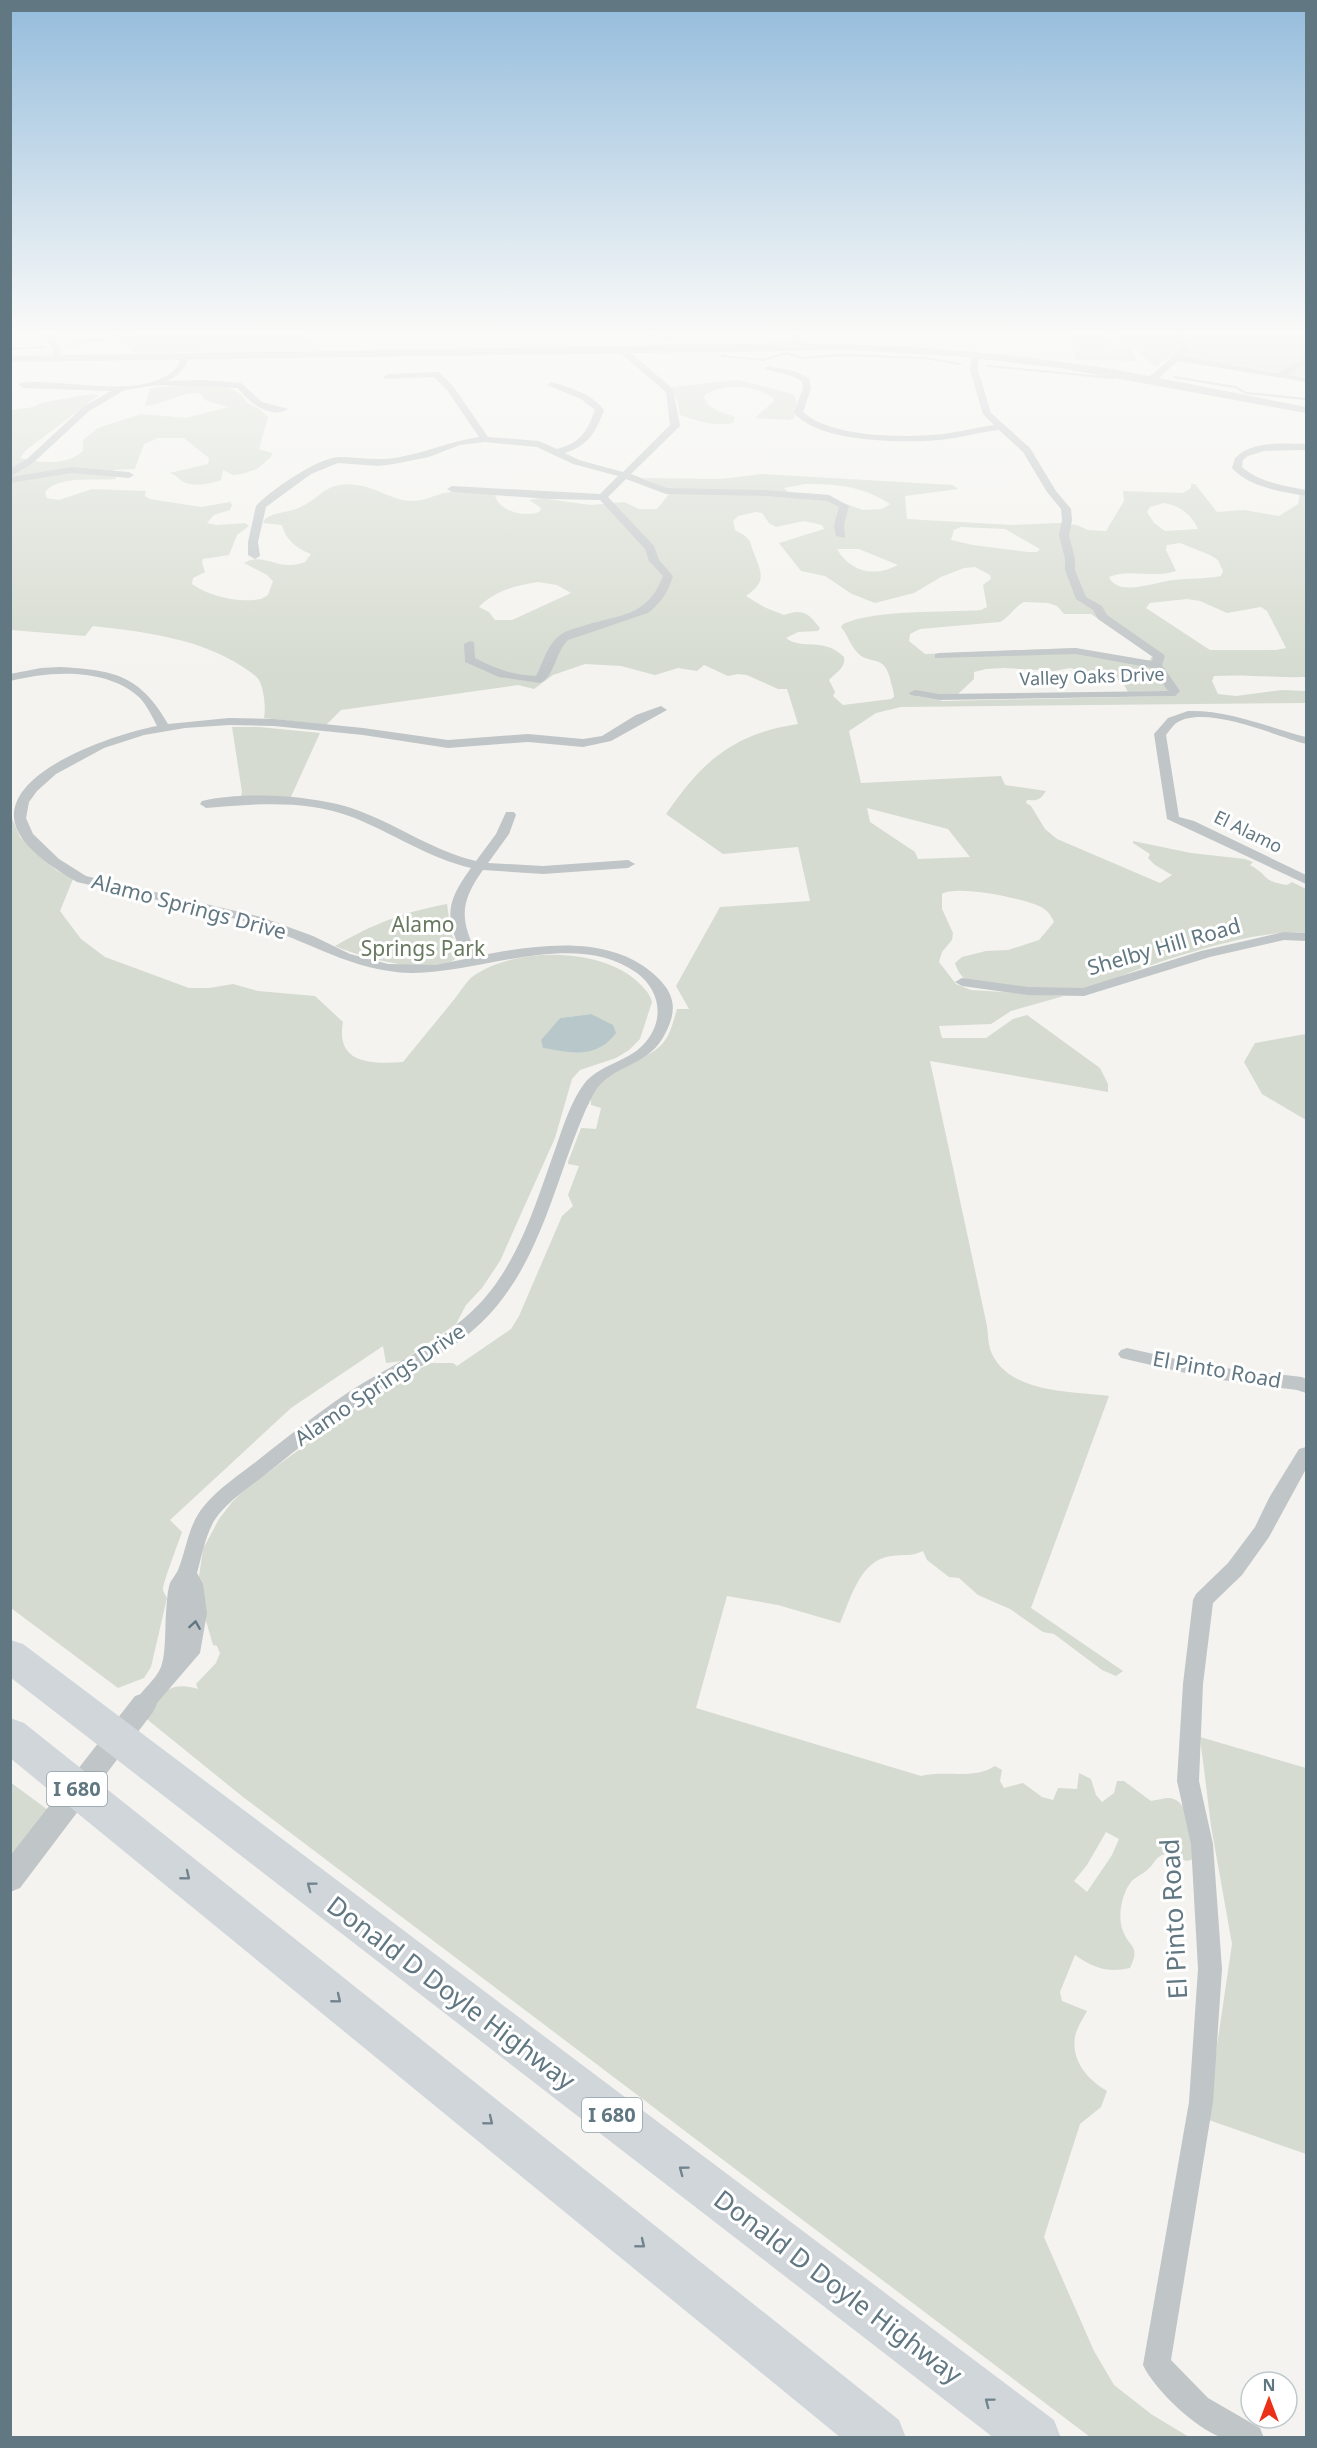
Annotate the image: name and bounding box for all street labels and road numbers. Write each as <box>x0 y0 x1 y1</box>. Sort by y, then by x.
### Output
street label: Valley Oaks Drive <box>1019 661 1165 691</box>
street label: El Alamo <box>1210 804 1287 858</box>
street label: Alamo Springs Drive <box>89 867 290 945</box>
street label: Shelby Hill Road <box>1084 911 1244 981</box>
street label: Alamo Springs Drive <box>289 1317 470 1452</box>
street label: El Pinto Road <box>1151 1344 1284 1394</box>
road number: I 680 <box>47 1772 107 1806</box>
street label: El Pinto Road <box>1151 1838 1195 2000</box>
street label: Donald D Doyle Highway <box>320 1887 584 2098</box>
road number: I 680 <box>582 2098 642 2132</box>
street label: Donald D Doyle Highway <box>707 2181 971 2392</box>

